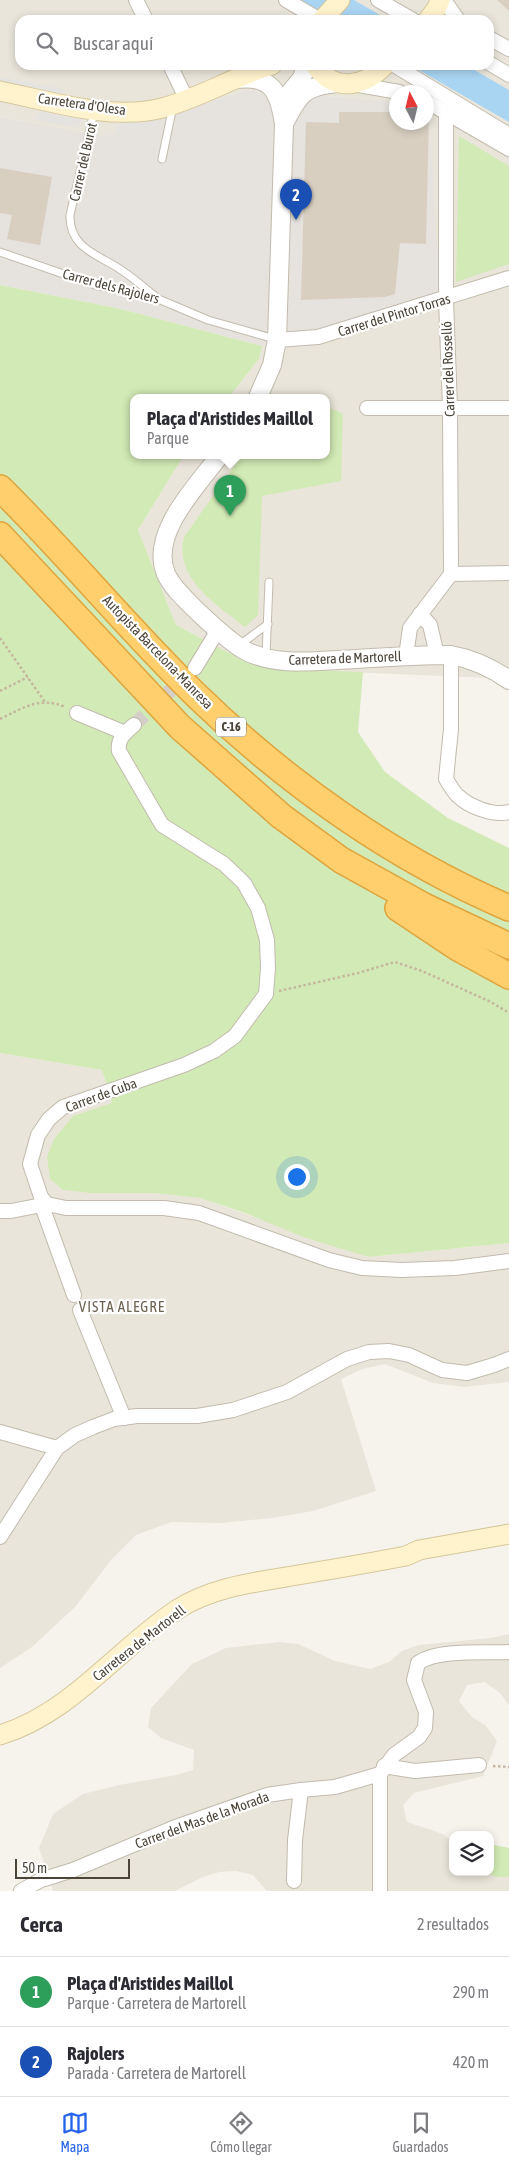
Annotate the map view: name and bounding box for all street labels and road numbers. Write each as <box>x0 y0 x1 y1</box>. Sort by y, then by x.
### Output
street label: Carretera d'Olesa <box>37 90 127 118</box>
street label: Carrer del Burot <box>66 121 100 203</box>
street label: Carrer dels Rajolers <box>61 265 161 307</box>
street label: Carrer del Pintor Torras <box>336 290 452 340</box>
street label: Carrer del Rosselló <box>438 321 458 417</box>
street label: Autopista Barcelona-Manresa <box>100 592 216 712</box>
street label: Carretera de Martorell <box>288 648 402 668</box>
road number: C-16 <box>216 718 246 736</box>
street label: Carrer de Cuba <box>63 1075 139 1115</box>
street label: Carretera de Martorell <box>90 1602 189 1684</box>
street label: Carrer del Mas de la Morada <box>133 1788 271 1852</box>

